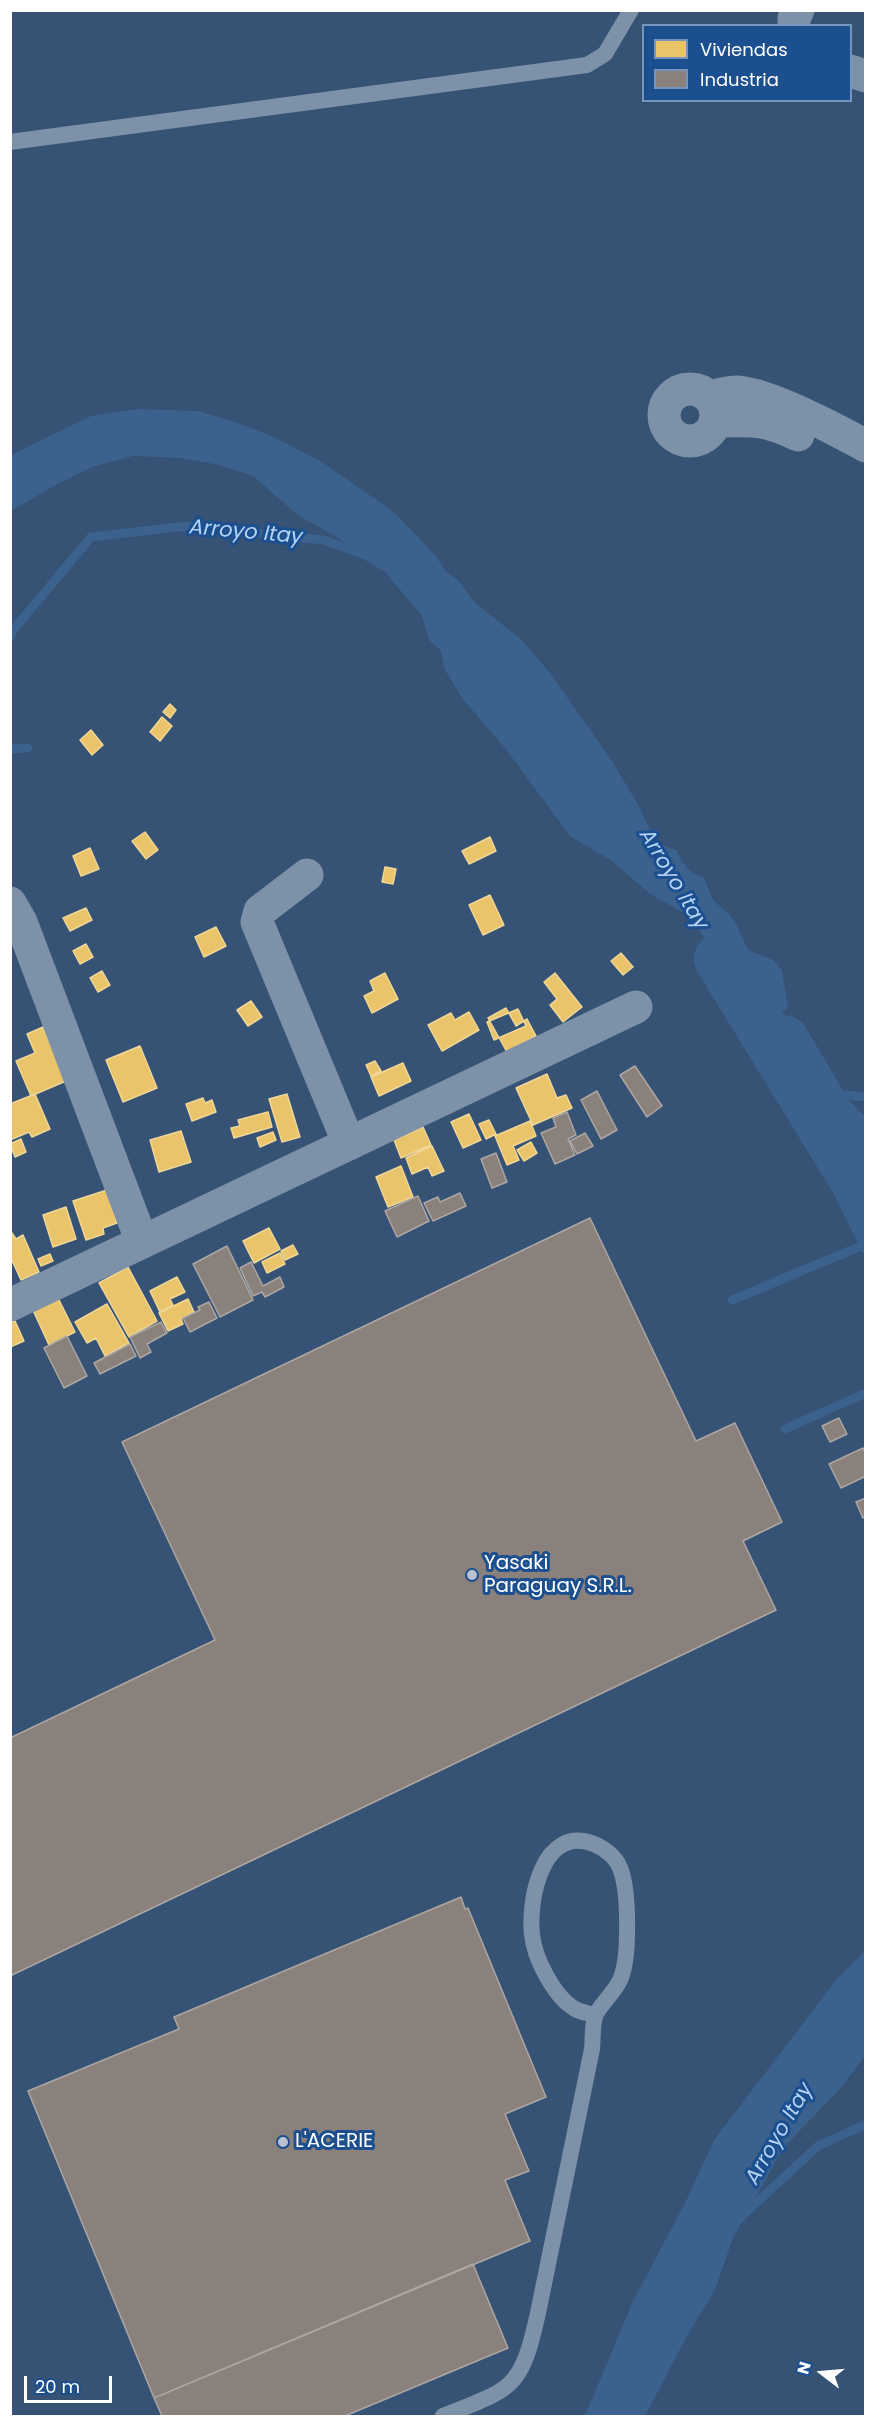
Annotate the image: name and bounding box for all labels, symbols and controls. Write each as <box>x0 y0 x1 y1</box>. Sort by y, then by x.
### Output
legend <box>642 24 852 102</box>
text: Viviendas <box>700 37 788 62</box>
text: Industria <box>700 67 779 92</box>
water label: Arroyo Itay <box>188 515 304 551</box>
water label: Arroyo Itay <box>633 825 713 935</box>
place label: Yasaki Paraguay S.R.L. <box>484 1552 632 1599</box>
marker: Yasaki Paraguay S.R.L. <box>465 1568 479 1582</box>
water label: Arroyo Itay <box>741 2079 819 2189</box>
place label: L'ACERIE <box>295 2130 373 2154</box>
marker: L'ACERIE <box>276 2135 290 2149</box>
north arrow <box>792 2343 852 2403</box>
text: N <box>791 2359 817 2377</box>
scale bar <box>27 2364 116 2402</box>
text: 20 m <box>35 2374 80 2399</box>

